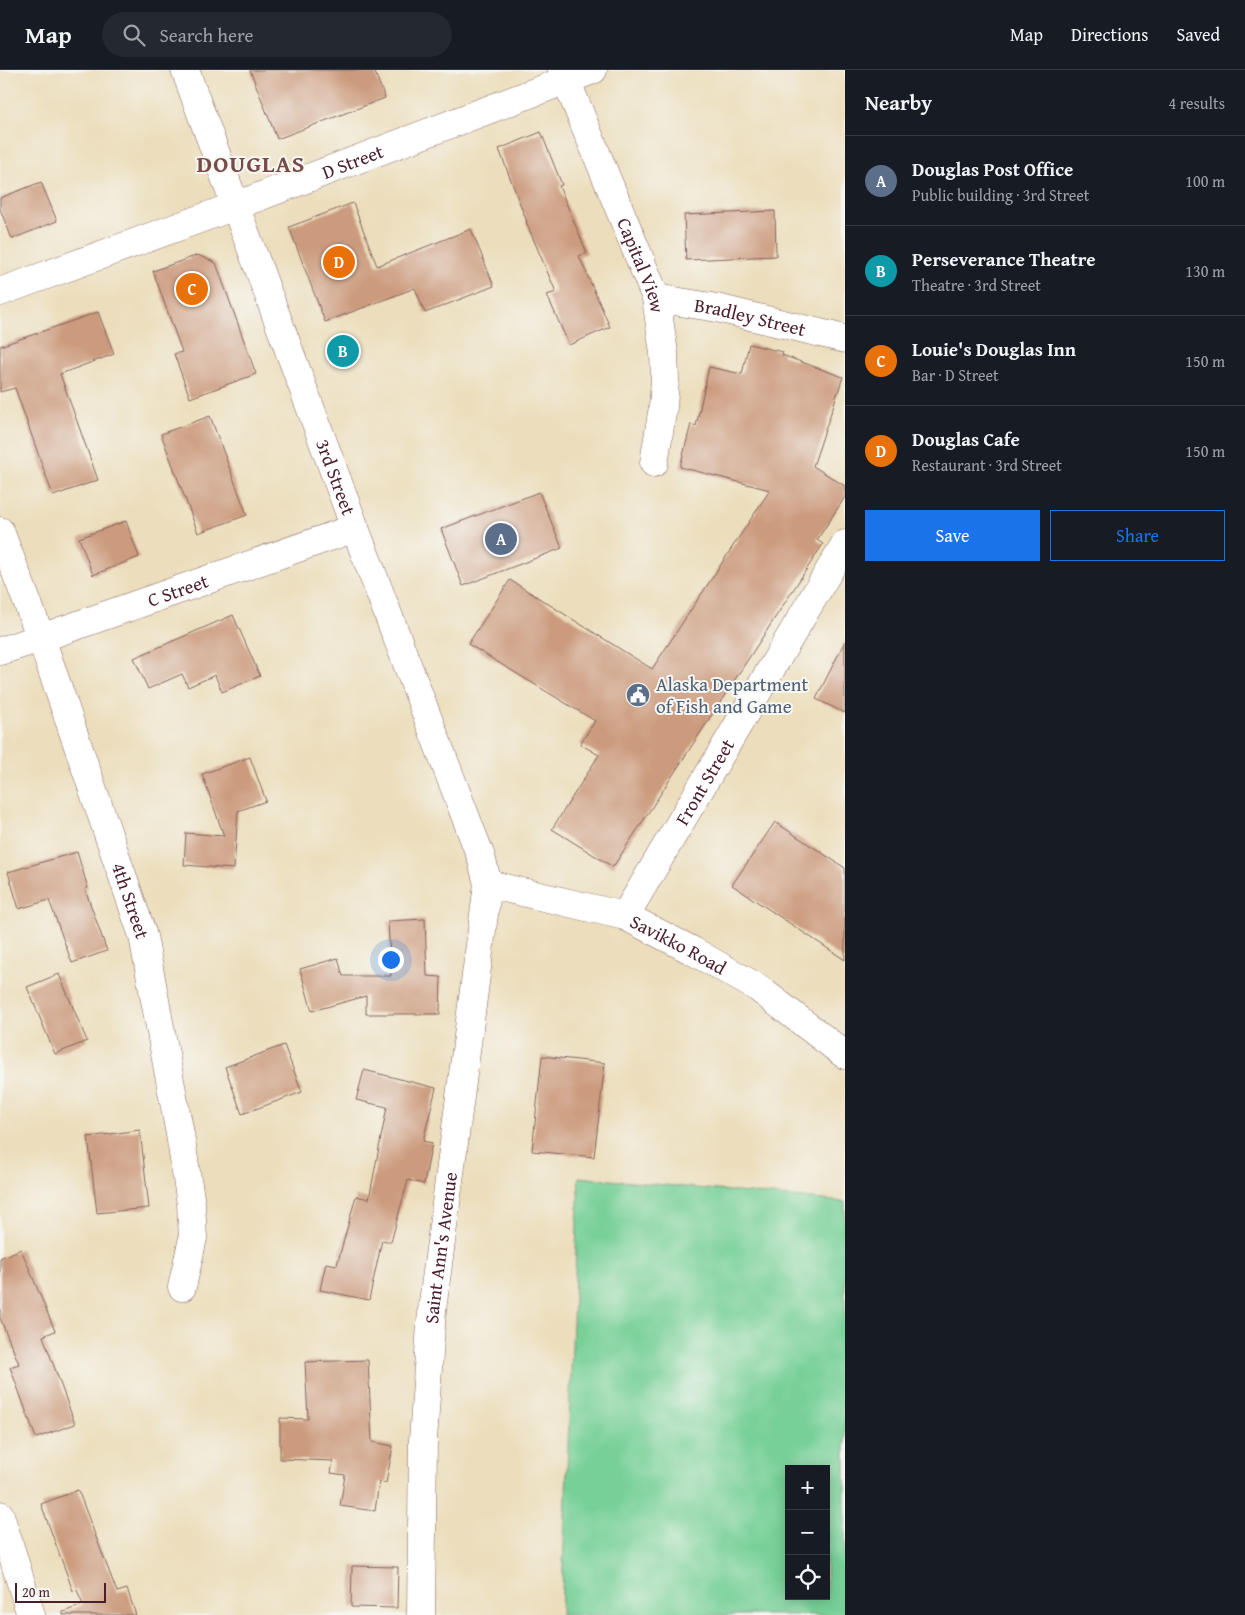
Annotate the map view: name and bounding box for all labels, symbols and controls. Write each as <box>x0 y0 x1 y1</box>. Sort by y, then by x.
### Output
search box <box>102 12 452 57</box>
text: Map <box>25 17 72 52</box>
icon: search <box>120 21 148 49</box>
text: Search here <box>160 21 253 49</box>
text: Map <box>1010 21 1043 48</box>
text: Directions <box>1071 21 1148 48</box>
text: Saved <box>1176 21 1220 48</box>
text: Nearby <box>865 87 932 118</box>
text: 4 results <box>1168 91 1225 115</box>
street label: D Street <box>318 137 388 186</box>
district label: DOUGLAS <box>197 146 305 181</box>
text: Douglas Post Office <box>912 155 1073 183</box>
text: A <box>876 169 886 193</box>
text: 100 m <box>1185 169 1225 193</box>
text: Public building · 3rd Street <box>912 183 1089 207</box>
street label: Capital View <box>610 213 672 315</box>
pin: D <box>323 243 355 281</box>
text: Perseverance Theatre <box>912 245 1096 273</box>
text: B <box>876 259 886 283</box>
text: 130 m <box>1185 259 1225 283</box>
pin: C <box>176 270 208 308</box>
text: Theatre · 3rd Street <box>912 273 1041 297</box>
street label: Bradley Street <box>692 291 809 343</box>
pin: B <box>327 332 359 370</box>
text: Louie's Douglas Inn <box>912 335 1076 363</box>
text: C <box>876 349 886 373</box>
text: 150 m <box>1185 349 1225 373</box>
text: Bar · D Street <box>912 363 999 387</box>
text: Douglas Cafe <box>912 425 1020 453</box>
street label: 3rd Street <box>309 435 363 519</box>
text: D <box>876 439 886 463</box>
text: 150 m <box>1185 439 1225 463</box>
text: Restaurant · 3rd Street <box>912 453 1062 477</box>
button: Save <box>865 510 1040 561</box>
button: Share <box>1050 510 1225 561</box>
pin: A <box>485 520 517 558</box>
street label: C Street <box>144 566 212 614</box>
place label: Alaska Department of Fish and Game <box>656 670 809 720</box>
public building icon: Alaska Department of Fish and Game <box>625 682 651 708</box>
street label: Front Street <box>668 733 741 830</box>
street label: 4th Street <box>105 859 157 943</box>
street label: Savikko Road <box>625 907 732 982</box>
your location <box>378 947 404 973</box>
street label: Saint Ann's Avenue <box>417 1170 464 1325</box>
map controls <box>785 1465 830 1600</box>
button: + <box>785 1465 830 1510</box>
button: − <box>785 1510 830 1555</box>
button: locate <box>785 1555 830 1600</box>
scale bar <box>15 1580 106 1603</box>
text: 20 m <box>22 1582 50 1602</box>

